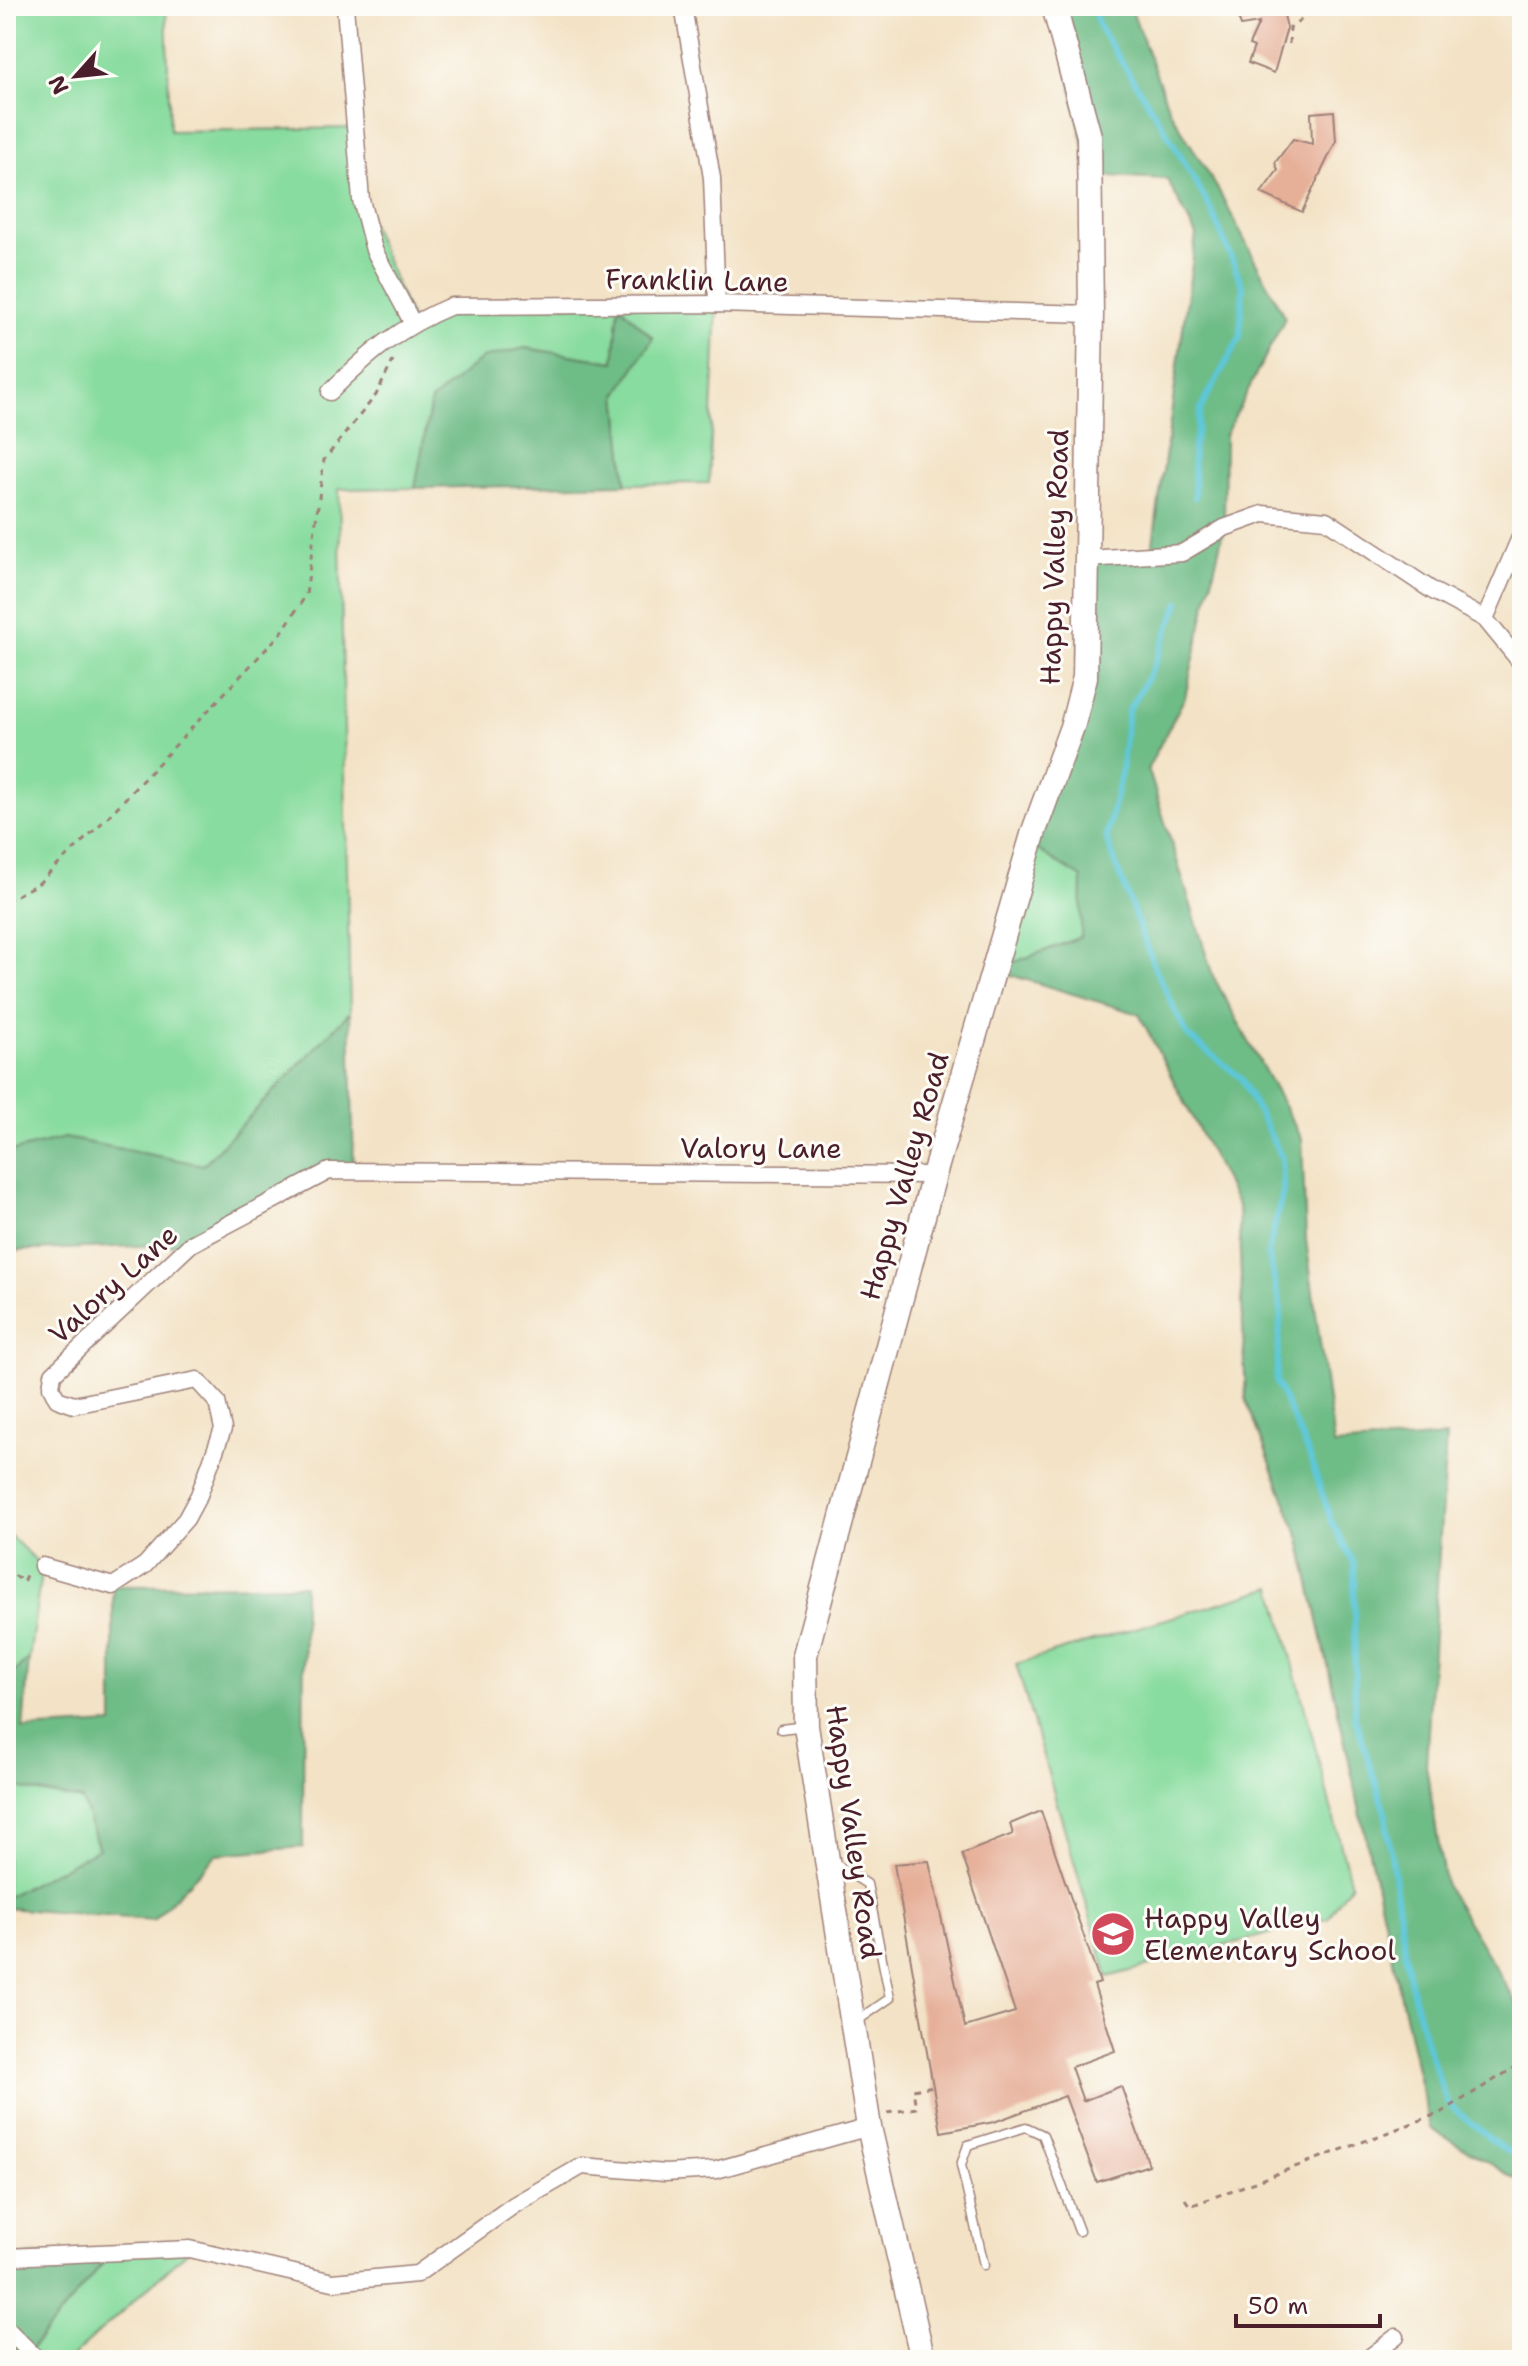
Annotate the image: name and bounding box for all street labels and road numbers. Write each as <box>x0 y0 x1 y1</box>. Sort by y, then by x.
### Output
street label: Franklin Lane <box>605 259 789 301</box>
street label: Happy Valley Road <box>1031 428 1077 686</box>
street label: Happy Valley Road <box>850 1047 958 1305</box>
street label: Valory Lane <box>680 1129 842 1167</box>
street label: Valory Lane <box>40 1216 186 1352</box>
street label: Happy Valley Road <box>817 1702 891 1962</box>

